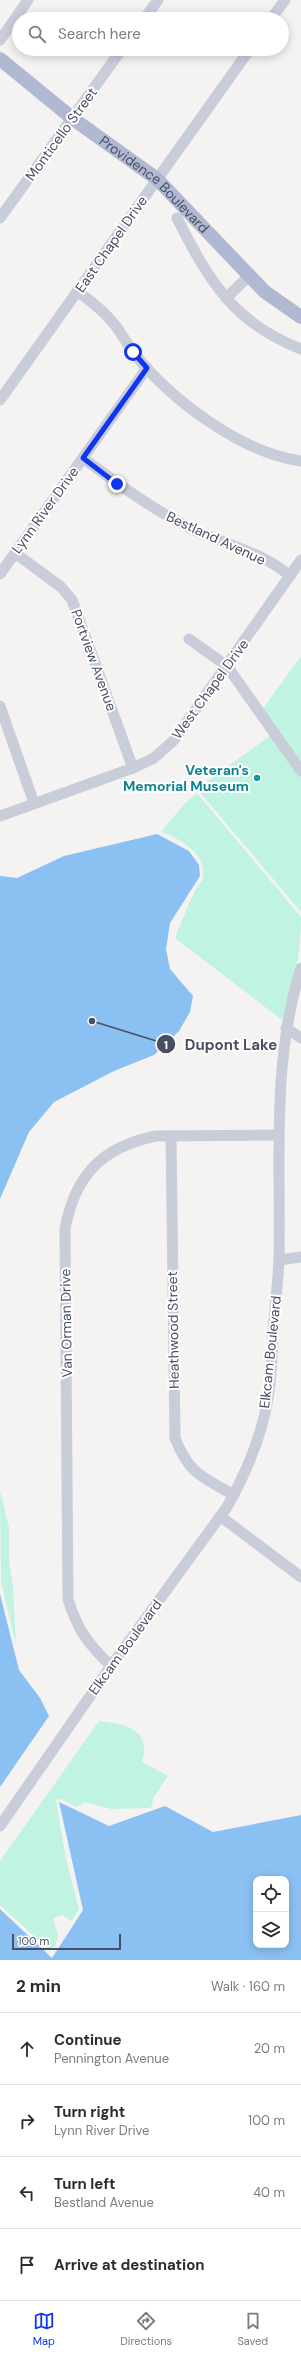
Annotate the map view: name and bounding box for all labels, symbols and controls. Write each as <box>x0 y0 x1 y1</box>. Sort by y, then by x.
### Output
search box <box>12 12 289 56</box>
icon: search <box>26 23 48 45</box>
text: Search here <box>58 24 141 44</box>
street label: Monticello Street <box>21 84 101 184</box>
street label: Providence Boulevard <box>96 132 213 237</box>
street label: East Chapel Drive <box>71 192 151 296</box>
route start <box>124 343 142 361</box>
street label: Lynn River Drive <box>7 463 83 557</box>
route end <box>108 475 126 493</box>
street label: Bestland Avenue <box>164 507 269 569</box>
street label: Portview Avenue <box>67 607 121 713</box>
street label: West Chapel Drive <box>168 635 252 742</box>
place label: Veteran's Memorial Museum <box>123 761 249 795</box>
marker: Veteran's Memorial Museum <box>252 773 262 783</box>
callout: Dupont Lake <box>156 1031 285 1058</box>
text: Dupont Lake <box>185 1035 277 1055</box>
text: 1 <box>164 1037 168 1053</box>
street label: Van Orman Drive <box>56 1268 76 1378</box>
street label: Heathwood Street <box>163 1271 183 1389</box>
street label: Elkcam Boulevard <box>255 1295 285 1409</box>
street label: Elkcam Boulevard <box>84 1596 166 1698</box>
map controls <box>253 1876 289 1948</box>
button: locate <box>253 1876 289 1912</box>
button: layers <box>253 1912 289 1948</box>
scale bar <box>12 1932 121 1951</box>
text: 100 m <box>18 1934 49 1948</box>
text: 2 min <box>16 1975 61 1997</box>
text: Walk · 160 m <box>211 1978 285 1995</box>
text: Continue <box>54 2030 122 2050</box>
icon: ahead <box>16 2038 38 2060</box>
text: 20 m <box>254 2040 285 2057</box>
text: Pennington Avenue <box>54 2050 169 2067</box>
text: Turn right <box>54 2102 125 2122</box>
icon: right <box>16 2110 38 2132</box>
text: 100 m <box>248 2112 285 2129</box>
text: Lynn River Drive <box>54 2122 149 2139</box>
text: Turn left <box>54 2174 115 2194</box>
icon: left <box>16 2182 38 2204</box>
text: 40 m <box>253 2184 285 2201</box>
text: Bestland Avenue <box>54 2194 154 2211</box>
icon: arrive <box>16 2254 38 2276</box>
text: Arrive at destination <box>54 2255 205 2275</box>
tab: Map <box>33 2310 55 2348</box>
tab: Directions <box>120 2310 172 2348</box>
tab: Saved <box>237 2310 268 2348</box>

